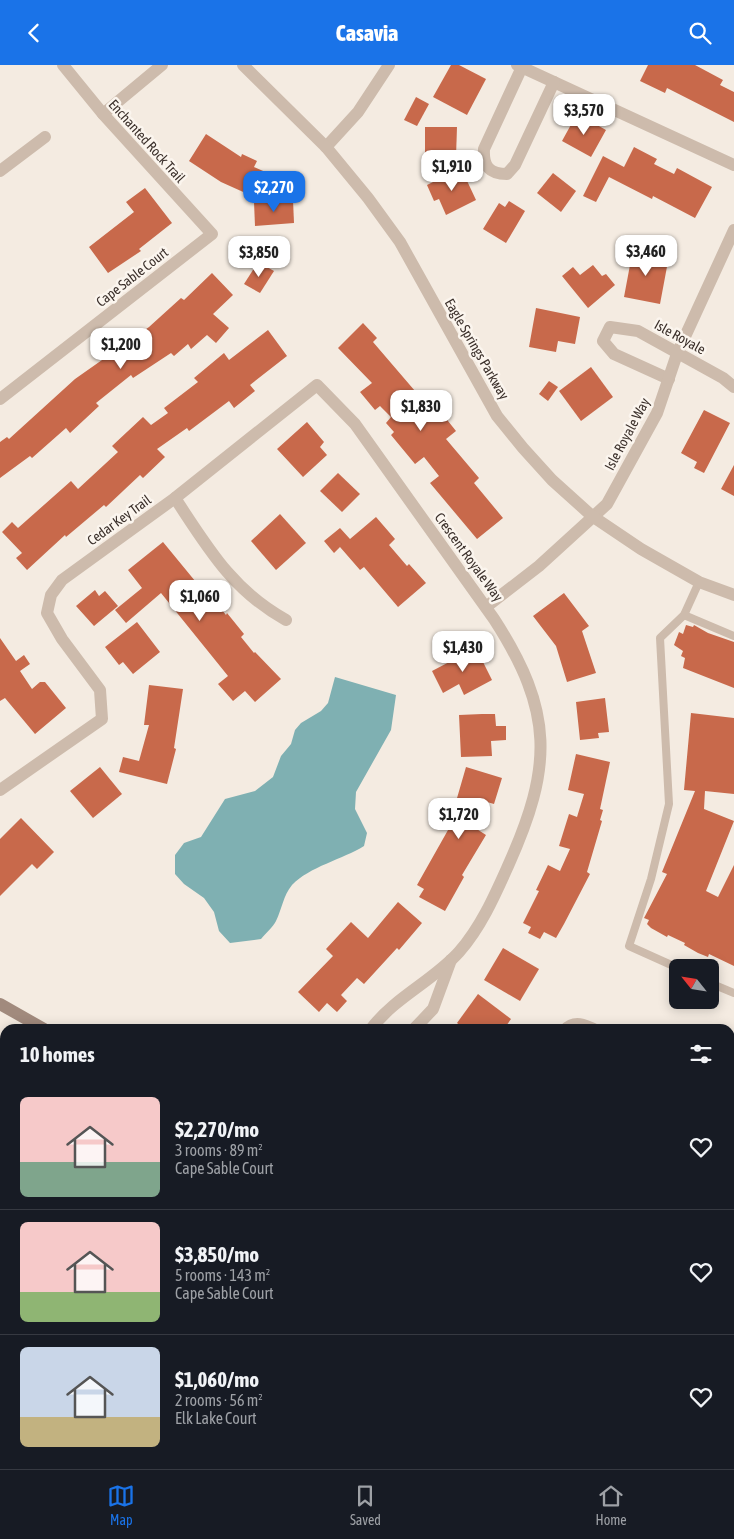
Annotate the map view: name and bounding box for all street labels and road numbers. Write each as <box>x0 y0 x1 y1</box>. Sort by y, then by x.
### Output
street label: Enchanted Rock Trail <box>106 96 189 186</box>
street label: Cape Sable Court <box>93 244 171 310</box>
street label: Eagle Springs Parkway <box>442 296 512 402</box>
street label: Isle Royale <box>652 316 708 358</box>
street label: Isle Royale Way <box>601 395 653 473</box>
street label: Cedar Key Trail <box>84 491 154 548</box>
street label: Crescent Royale Way <box>432 510 507 605</box>

